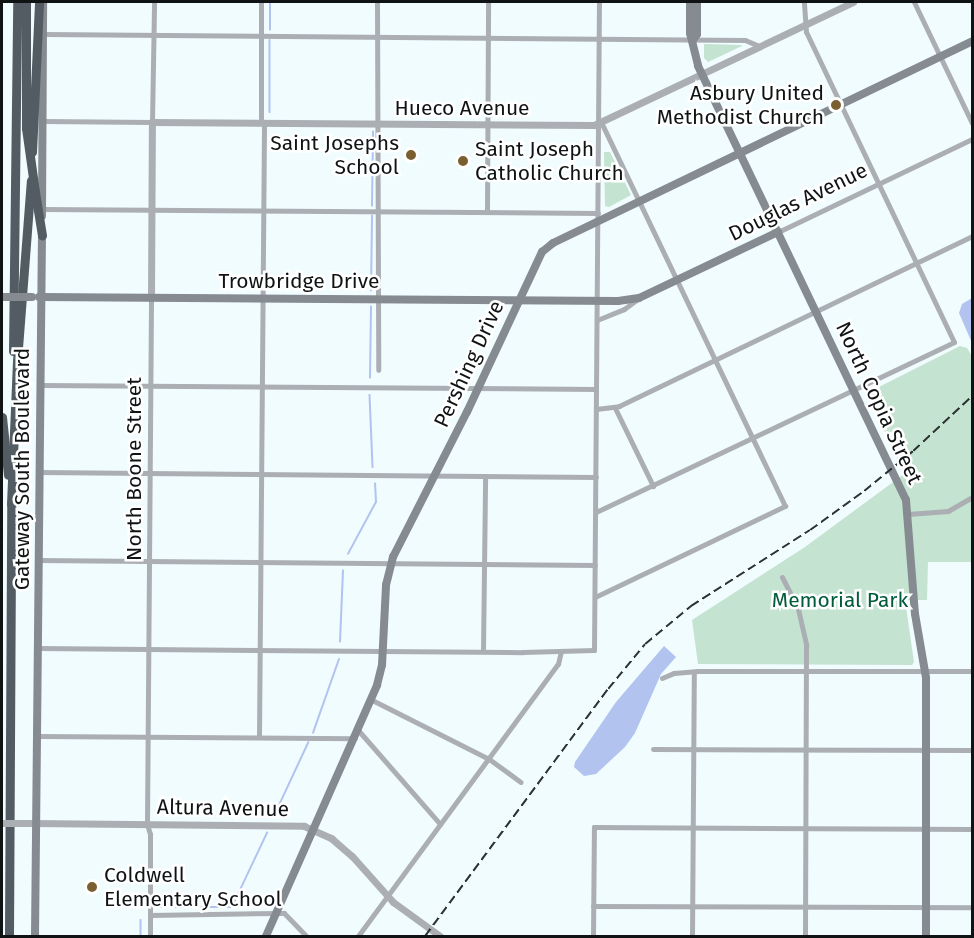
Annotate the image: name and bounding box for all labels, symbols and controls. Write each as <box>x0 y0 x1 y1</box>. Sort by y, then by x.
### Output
place label: Asbury United Methodist Church <box>657 80 824 130</box>
street label: Hueco Avenue <box>394 95 530 121</box>
marker: Asbury United Methodist Church <box>829 98 843 112</box>
place label: Saint Josephs School <box>270 130 399 180</box>
place label: Saint Joseph Catholic Church <box>475 136 624 186</box>
marker: Saint Josephs School <box>404 148 418 162</box>
marker: Saint Joseph Catholic Church <box>456 154 470 168</box>
street label: Douglas Avenue <box>724 158 872 246</box>
street label: Trowbridge Drive <box>219 268 379 294</box>
street label: Pershing Drive <box>429 297 509 431</box>
street label: North Copia Street <box>830 318 928 488</box>
street label: Gateway South Boulevard <box>9 348 35 590</box>
street label: North Boone Street <box>121 377 147 561</box>
park label: Memorial Park <box>772 587 908 613</box>
street label: Altura Avenue <box>157 794 289 822</box>
place label: Coldwell Elementary School <box>104 862 282 912</box>
marker: Coldwell Elementary School <box>85 880 99 894</box>

